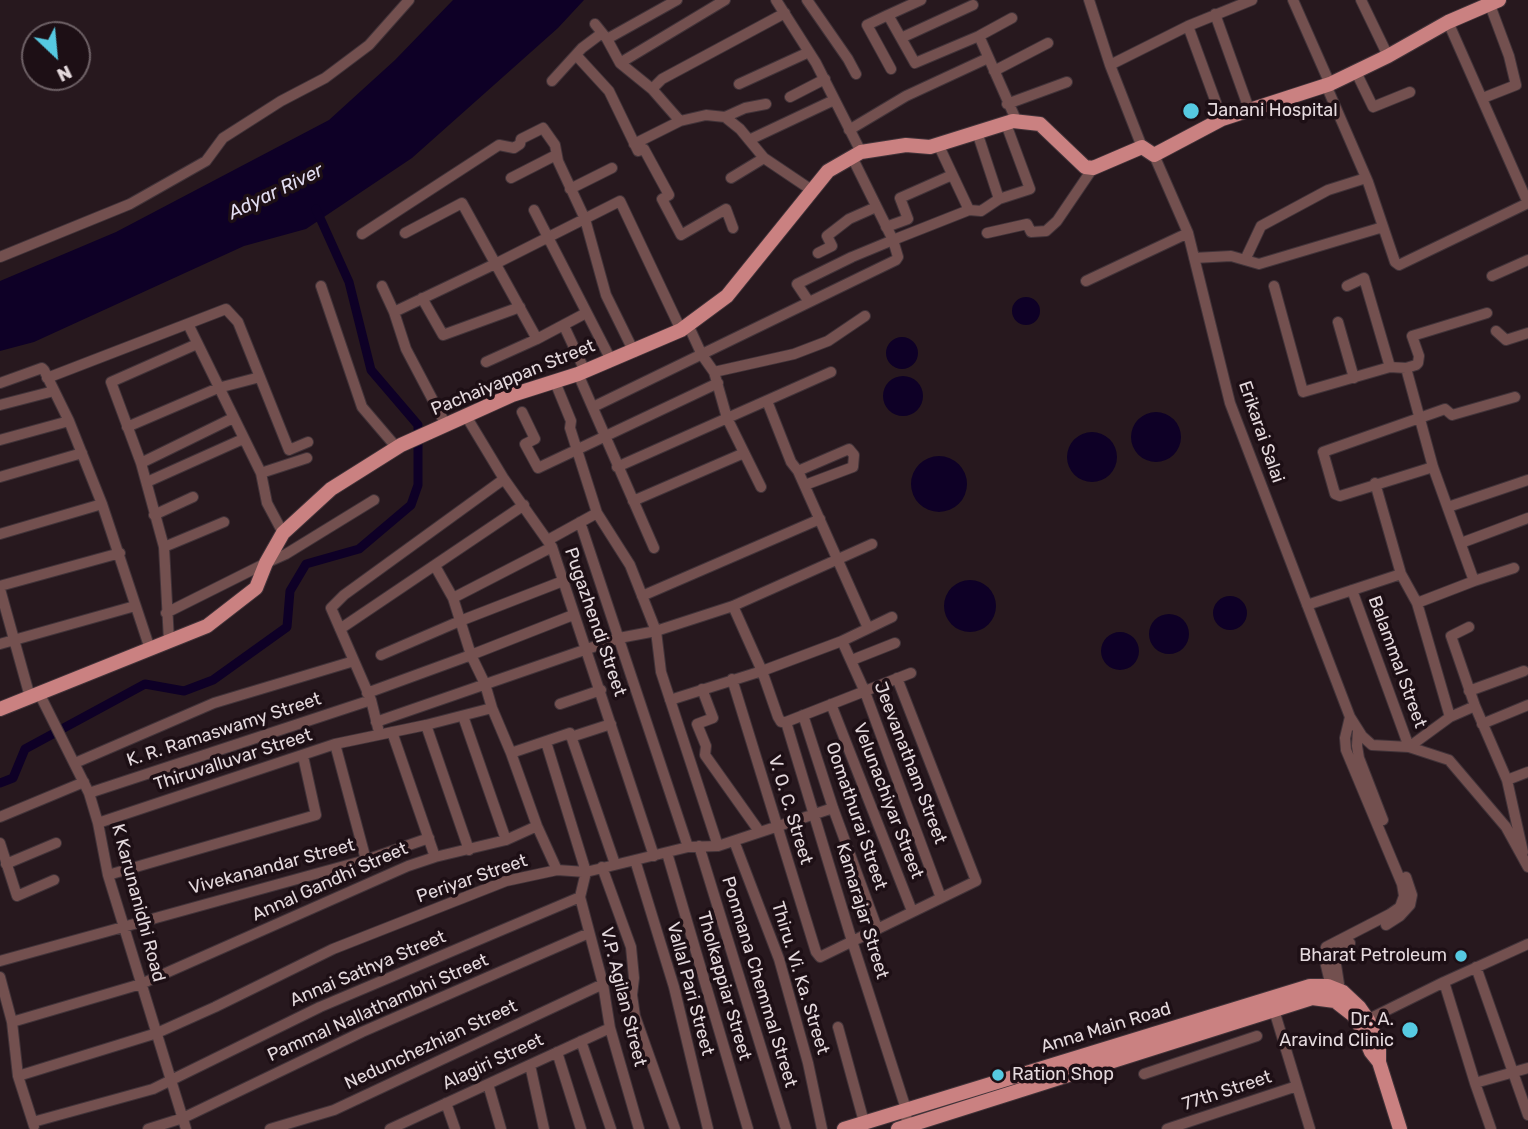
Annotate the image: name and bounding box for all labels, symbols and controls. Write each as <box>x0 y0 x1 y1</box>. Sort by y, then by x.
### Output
north arrow <box>21 21 91 91</box>
text: N <box>53 60 76 87</box>
place label: Janani Hospital <box>1207 100 1338 122</box>
marker: Janani Hospital <box>1181 101 1201 121</box>
water label: Adyar River <box>225 159 327 225</box>
street label: Pachaiyappan Street <box>428 335 598 421</box>
street label: Erikarai Salai <box>1233 378 1289 486</box>
street label: Pugazhendi Street <box>559 545 631 699</box>
street label: Balammal Street <box>1363 593 1431 731</box>
street label: Jeevanatham Street <box>869 679 951 847</box>
street label: K. R. Ramaswamy Street <box>124 688 324 772</box>
street label: Velunachiyar Street <box>848 720 928 882</box>
street label: Thiruvalluvar Street <box>151 724 315 796</box>
street label: Oomathurai Street <box>821 739 891 893</box>
street label: V. O. C. Street <box>763 753 817 867</box>
street label: K Karunanidhi Road <box>107 822 169 984</box>
street label: Vivekanandar Street <box>187 834 357 900</box>
street label: Annal Gandhi Street <box>249 838 411 926</box>
street label: Kamarajar Street <box>831 840 893 982</box>
street label: Periyar Street <box>414 850 530 908</box>
street label: Ponmana Chemmal Street <box>717 874 801 1090</box>
street label: Thiru. Vi. Ka. Street <box>766 899 834 1057</box>
street label: Tholkappiar Street <box>692 909 756 1063</box>
street label: Vallal Pari Street <box>662 920 718 1058</box>
street label: V.P. Agilan Street <box>595 925 651 1069</box>
street label: Annai Sathya Street <box>287 926 449 1012</box>
place label: Bharat Petroleum <box>1299 945 1447 967</box>
marker: Bharat Petroleum <box>1453 948 1469 964</box>
street label: Pammal Nallathambhi Street <box>264 949 492 1067</box>
street label: Nedunchezhian Street <box>341 996 521 1094</box>
street label: Anna Main Road <box>1038 998 1174 1058</box>
place label: Dr. A. Aravind Clinic <box>1279 1009 1394 1052</box>
marker: Dr. A. Aravind Clinic <box>1400 1020 1420 1040</box>
street label: Alagiri Street <box>439 1029 547 1095</box>
place label: Ration Shop <box>1012 1064 1114 1086</box>
street label: 77th Street <box>1179 1066 1275 1116</box>
marker: Ration Shop <box>990 1067 1006 1083</box>

